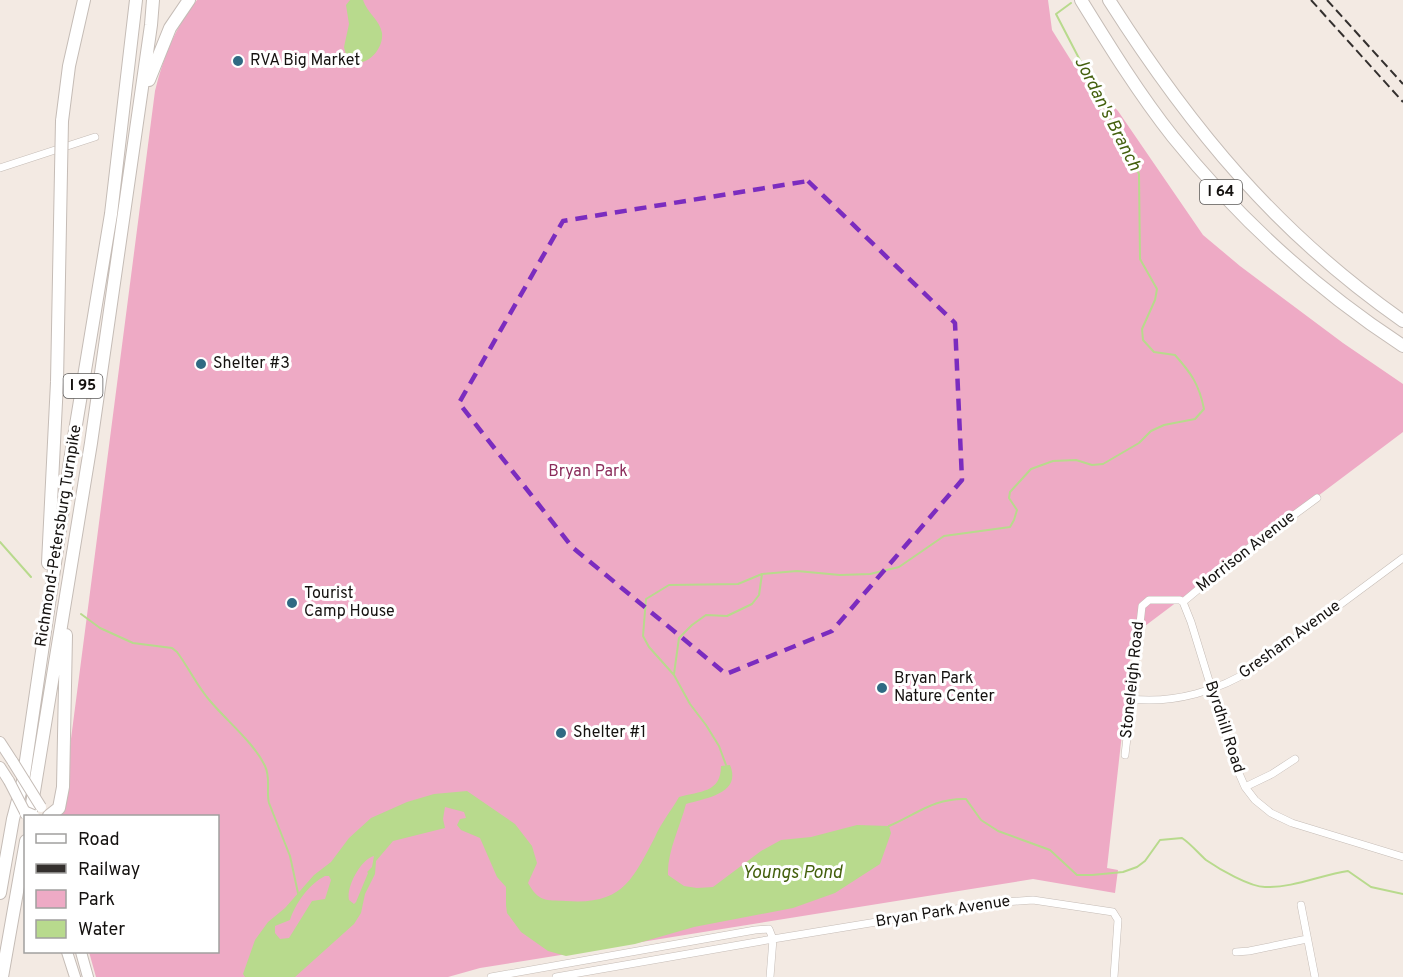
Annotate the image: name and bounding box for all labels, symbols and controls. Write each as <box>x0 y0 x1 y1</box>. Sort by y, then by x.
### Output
place label: RVA Big Market <box>250 51 360 71</box>
water label: Jordan's Branch <box>1068 53 1146 175</box>
marker: RVA Big Market <box>231 54 245 68</box>
road number: I 64 <box>1200 180 1242 204</box>
place label: Shelter #3 <box>213 354 290 374</box>
marker: Shelter #3 <box>194 357 208 371</box>
road number: I 95 <box>64 374 103 398</box>
street label: Richmond-Petersburg Turnpike <box>32 423 86 649</box>
park label: Bryan Park <box>548 462 628 482</box>
street label: Morrison Avenue <box>1193 507 1299 597</box>
place label: Tourist Camp House <box>304 584 395 622</box>
marker: Tourist Camp House <box>285 596 299 610</box>
street label: Gresham Avenue <box>1235 596 1345 684</box>
street label: Stoneleigh Road <box>1117 620 1149 740</box>
place label: Bryan Park Nature Center <box>894 669 995 707</box>
street label: Byrdhill Road <box>1200 678 1248 776</box>
marker: Bryan Park Nature Center <box>875 681 889 695</box>
place label: Shelter #1 <box>573 723 646 743</box>
marker: Shelter #1 <box>554 726 568 740</box>
legend <box>24 815 219 953</box>
text: Road <box>78 829 120 852</box>
text: Railway <box>78 859 140 882</box>
water label: Youngs Pond <box>742 862 843 885</box>
text: Park <box>78 889 115 912</box>
street label: Bryan Park Avenue <box>874 891 1012 933</box>
text: Water <box>78 919 125 942</box>

